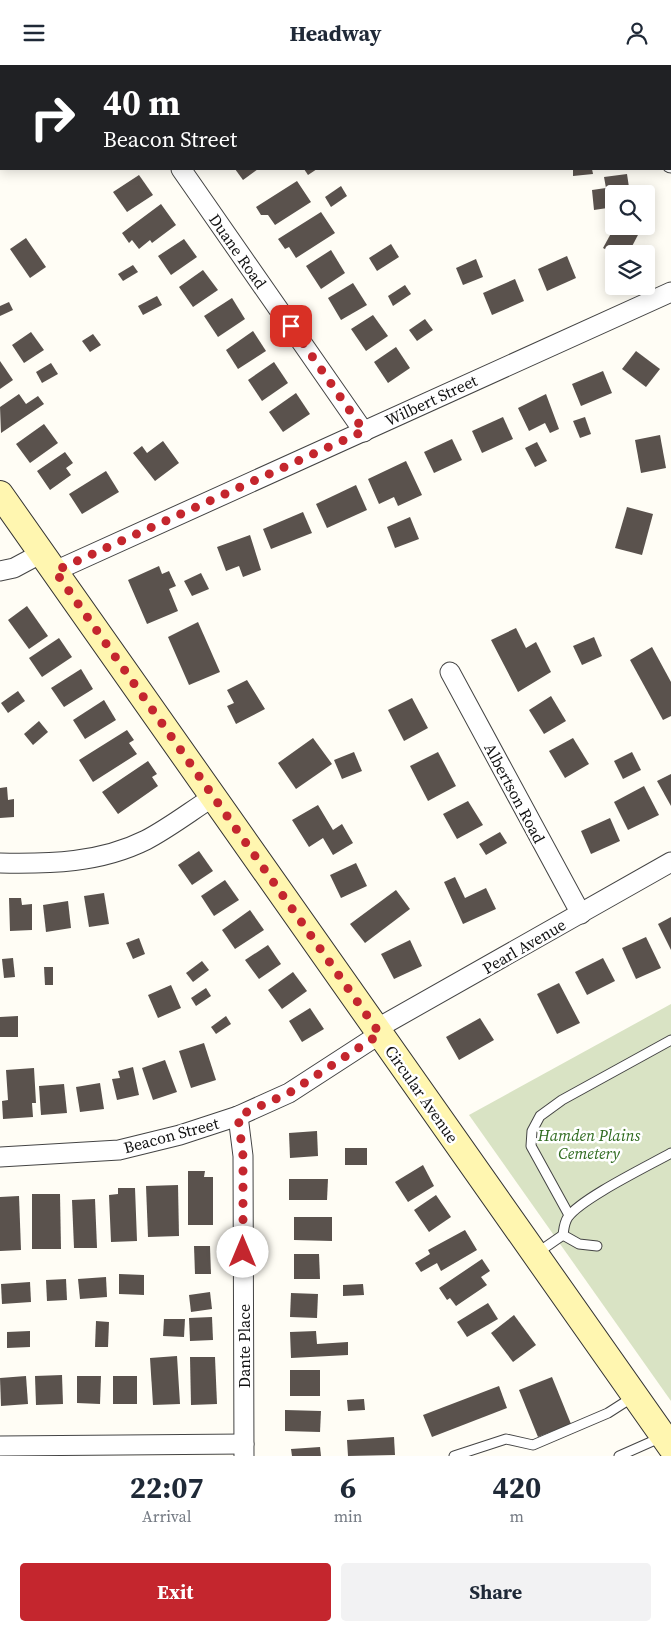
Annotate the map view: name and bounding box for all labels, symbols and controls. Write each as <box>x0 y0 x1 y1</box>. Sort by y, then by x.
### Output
text: Headway <box>289 18 382 48</box>
icon: menu <box>20 19 48 47</box>
icon: person <box>623 19 651 47</box>
text: 40 m <box>103 79 180 127</box>
icon: right <box>20 85 85 150</box>
text: Beacon Street <box>103 124 237 154</box>
map controls <box>605 185 655 295</box>
button: search <box>605 185 655 235</box>
street label: Duane Road <box>204 209 272 293</box>
button: layers <box>605 245 655 295</box>
pin <box>270 305 312 347</box>
icon: arrive <box>277 312 305 340</box>
street label: Wilbert Street <box>381 369 481 431</box>
street label: Albertson Road <box>479 739 551 847</box>
street label: Pearl Avenue <box>478 913 570 979</box>
street label: Circular Avenue <box>380 1041 464 1147</box>
street label: Beacon Street <box>121 1112 222 1158</box>
park label: Hamden Plains Cemetery <box>537 1124 640 1164</box>
position arrow <box>216 1225 268 1277</box>
street label: Dante Place <box>233 1304 255 1388</box>
text: 22:07 <box>130 1467 204 1508</box>
text: 6 <box>340 1467 356 1508</box>
text: 420 <box>492 1467 541 1508</box>
text: Arrival <box>142 1505 192 1527</box>
text: min <box>334 1505 363 1527</box>
text: m <box>510 1505 524 1527</box>
button: Exit <box>20 1563 331 1621</box>
button: Share <box>341 1563 651 1621</box>

